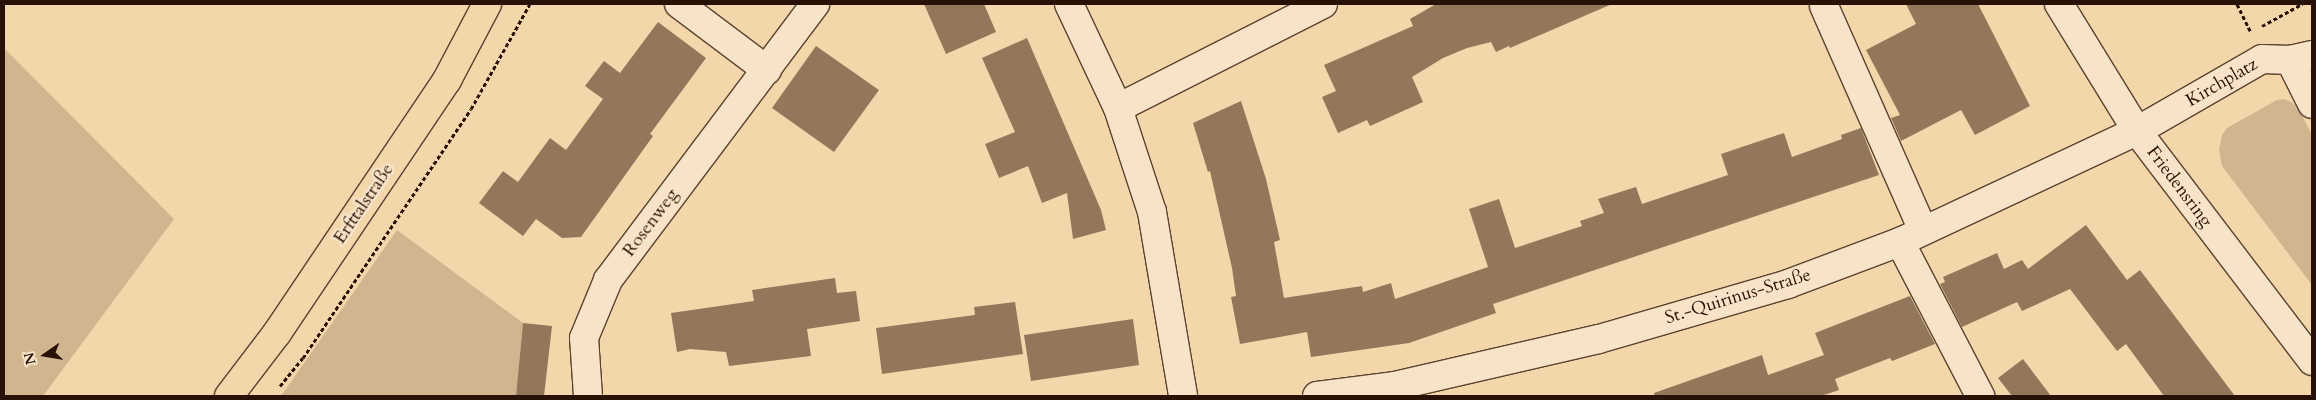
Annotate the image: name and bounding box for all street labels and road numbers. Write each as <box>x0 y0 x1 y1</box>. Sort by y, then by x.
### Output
street label: Kirchplatz <box>2182 54 2262 112</box>
street label: Friedensring <box>2141 142 2217 232</box>
street label: Erfttalstraße <box>329 160 399 248</box>
street label: Rosenweg <box>619 185 683 261</box>
street label: St.-Quirinus-Straße <box>1662 265 1814 329</box>

